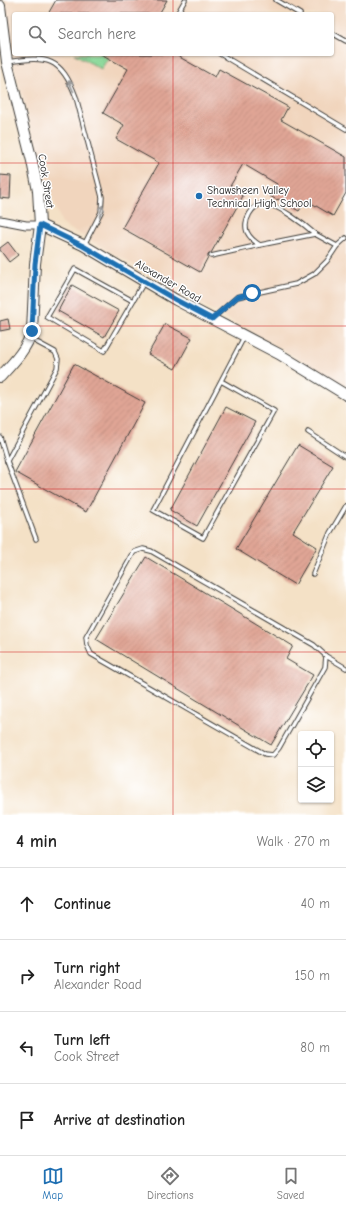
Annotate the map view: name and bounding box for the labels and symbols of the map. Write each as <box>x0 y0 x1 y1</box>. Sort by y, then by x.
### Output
one-way arrow <box>67 80 74 92</box>
street label: Cook Street <box>35 153 57 210</box>
place label: Shawsheen Valley Technical High School <box>207 184 311 210</box>
marker: Shawsheen Valley Technical High School <box>194 191 204 201</box>
one-way arrow <box>98 205 105 218</box>
street label: Alexander Road <box>133 257 204 305</box>
route start <box>243 284 261 302</box>
route end <box>23 322 41 340</box>

